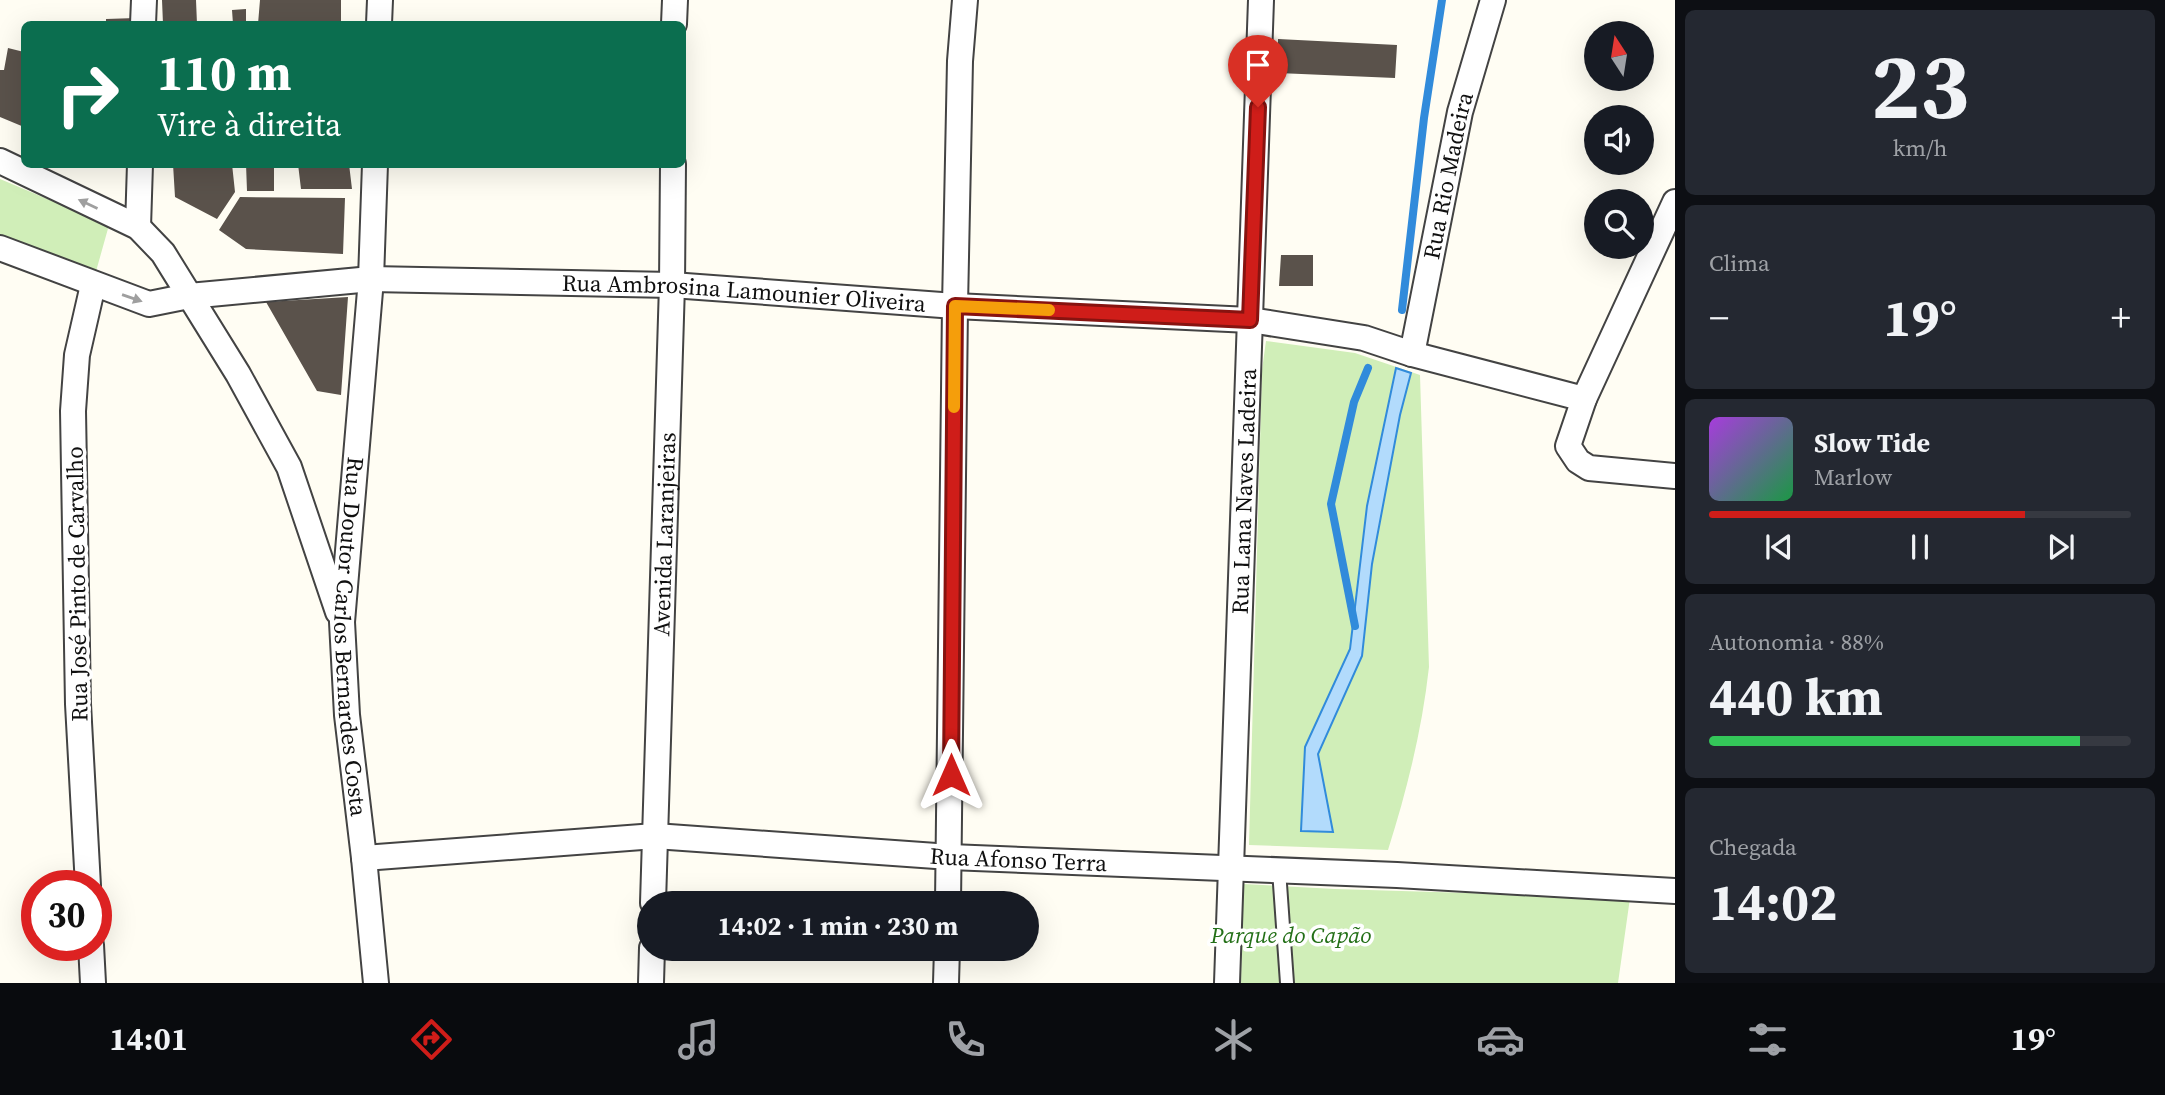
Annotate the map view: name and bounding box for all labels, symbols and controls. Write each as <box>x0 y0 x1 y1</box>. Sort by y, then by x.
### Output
north arrow <box>1584 21 1654 91</box>
map controls <box>1584 21 1654 259</box>
text: 23 <box>1871 24 1969 148</box>
pin <box>1228 35 1288 107</box>
text: 110 m <box>157 39 292 106</box>
icon: arrive <box>1239 46 1277 84</box>
icon: right <box>42 49 133 140</box>
street label: Rua Rio Madeira <box>1415 88 1481 262</box>
text: Vire à direita <box>157 103 341 147</box>
button: sound <box>1584 105 1654 175</box>
text: km/h <box>1893 132 1947 164</box>
button: search <box>1584 189 1654 259</box>
one-way arrow <box>78 198 98 210</box>
text: Clima <box>1709 247 1770 279</box>
street label: Rua Ambrosina Lamounier Oliveira <box>562 267 927 320</box>
text: 19° <box>1883 282 1957 353</box>
text: − <box>1709 292 1729 344</box>
text: + <box>2111 292 2131 344</box>
one-way arrow <box>122 293 143 304</box>
street label: Rua Lana Naves Ladeira <box>1224 368 1264 615</box>
text: Slow Tide <box>1814 425 1930 461</box>
street label: Avenida Laranjeiras <box>645 432 683 637</box>
street label: Rua José Pinto de Carvalho <box>59 446 95 722</box>
street label: Rua Doutor Carlos Bernardes Costa <box>326 456 375 818</box>
text: Marlow <box>1814 461 1892 493</box>
icon: previous <box>1760 528 1798 566</box>
icon: pause <box>1901 528 1939 566</box>
icon: next <box>2042 528 2080 566</box>
text: Autonomia · 88% <box>1709 626 1884 658</box>
text: 440 km <box>1709 661 1883 732</box>
position arrow <box>914 738 988 812</box>
text: Chegada <box>1709 831 1797 863</box>
street label: Rua Afonso Terra <box>929 840 1108 879</box>
text: 14:02 <box>1709 866 1837 937</box>
speed limit sign: 30 <box>21 870 112 961</box>
text: 14:02 · 1 min · 230 m <box>718 908 958 944</box>
park label: Parque do Capão <box>1210 919 1371 951</box>
icon: directions <box>407 1015 456 1064</box>
icon: music <box>674 1015 723 1064</box>
icon: phone <box>941 1015 990 1064</box>
icon: climate <box>1209 1015 1258 1064</box>
icon: car <box>1476 1015 1525 1064</box>
icon: filters <box>1743 1015 1792 1064</box>
text: 14:01 <box>109 1017 188 1061</box>
text: 19° <box>2011 1017 2056 1061</box>

